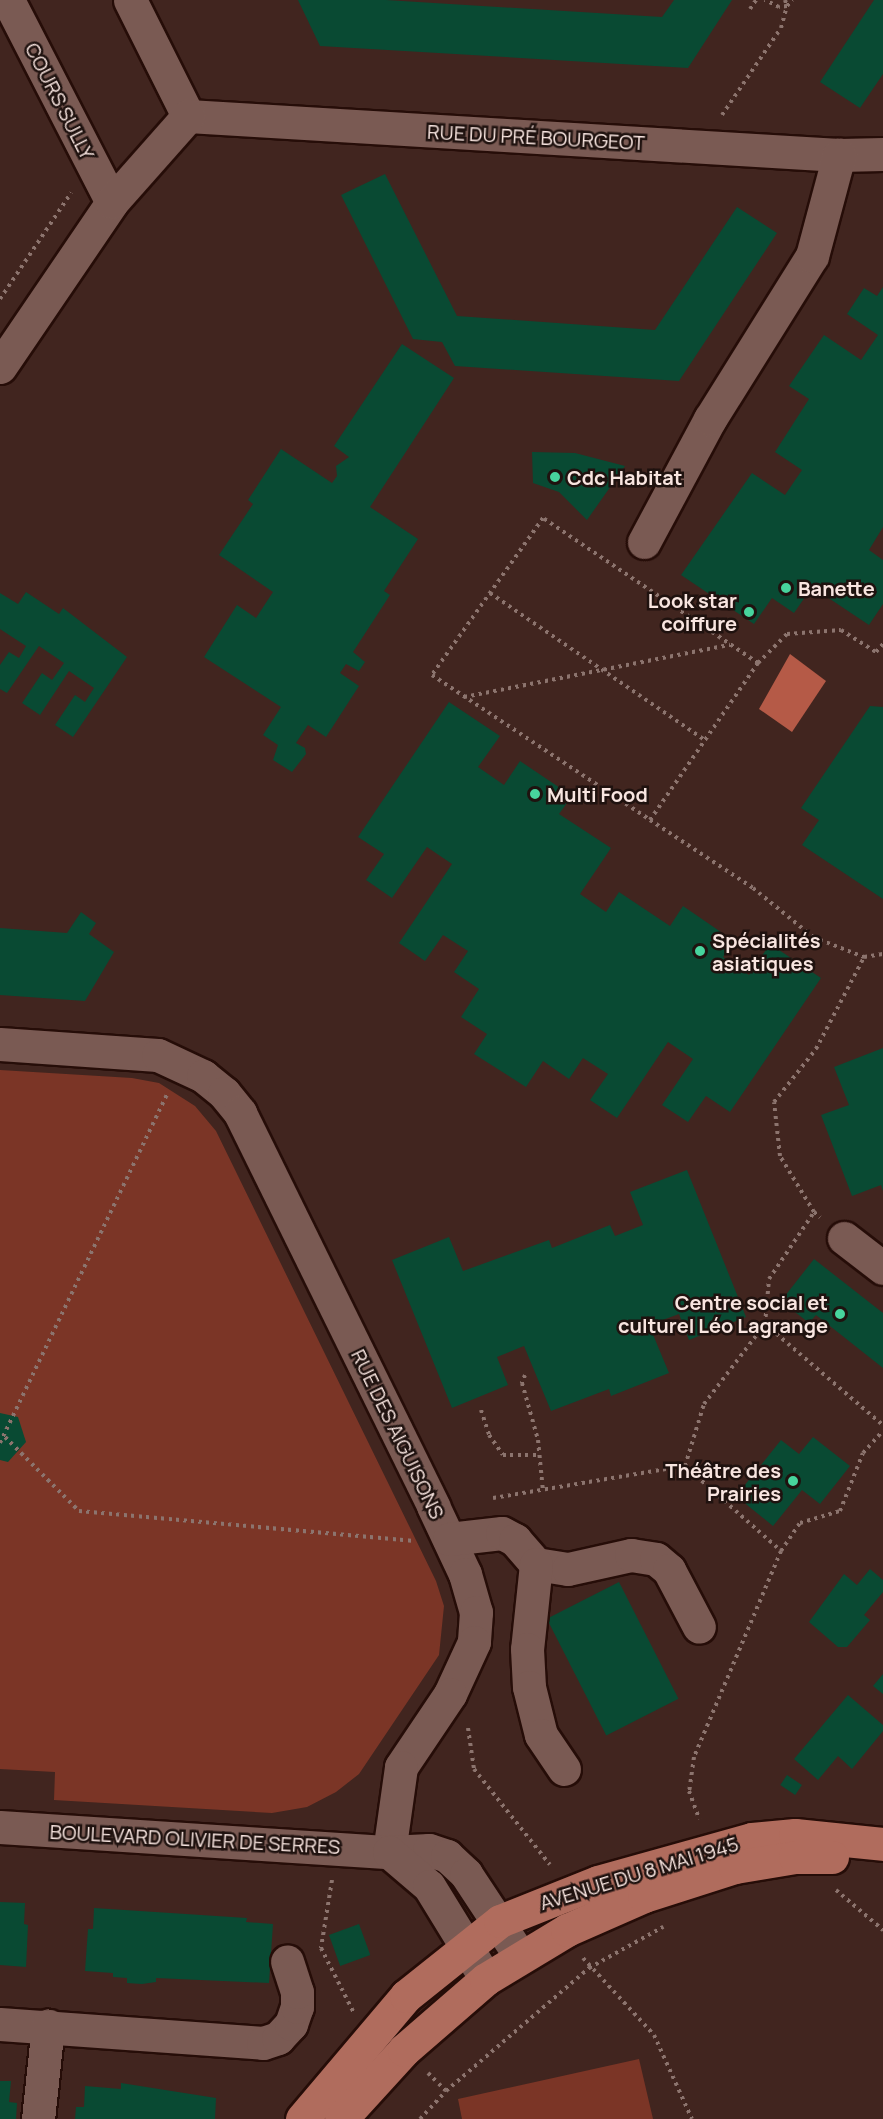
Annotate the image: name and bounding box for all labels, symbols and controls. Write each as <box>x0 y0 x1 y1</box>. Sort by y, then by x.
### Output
street label: COURS SULLY <box>20 39 100 163</box>
street label: RUE DU PRÉ BOURGEOT <box>427 119 645 155</box>
place label: Cdc Habitat <box>567 465 682 489</box>
marker: Cdc Habitat <box>548 470 562 484</box>
place label: Banette <box>798 576 875 600</box>
marker: Banette <box>779 581 793 595</box>
place label: Look star coiffure <box>648 588 737 635</box>
marker: Look star coiffure <box>742 605 756 619</box>
place label: Multi Food <box>547 782 648 806</box>
marker: Multi Food <box>528 787 542 801</box>
place label: Spécialités asiatiques <box>712 928 821 975</box>
marker: Spécialités asiatiques <box>693 944 707 958</box>
place label: Centre social et culturel Léo Lagrange <box>618 1290 828 1337</box>
marker: Centre social et culturel Léo Lagrange <box>833 1307 847 1321</box>
street label: RUE DES AIGUISONS <box>347 1345 449 1523</box>
place label: Théâtre des Prairies <box>665 1458 781 1505</box>
marker: Théâtre des Prairies <box>786 1474 800 1488</box>
street label: BOULEVARD OLIVIER DE SERRES <box>49 1819 341 1859</box>
street label: AVENUE DU 8 MAI 1945 <box>537 1831 741 1915</box>

